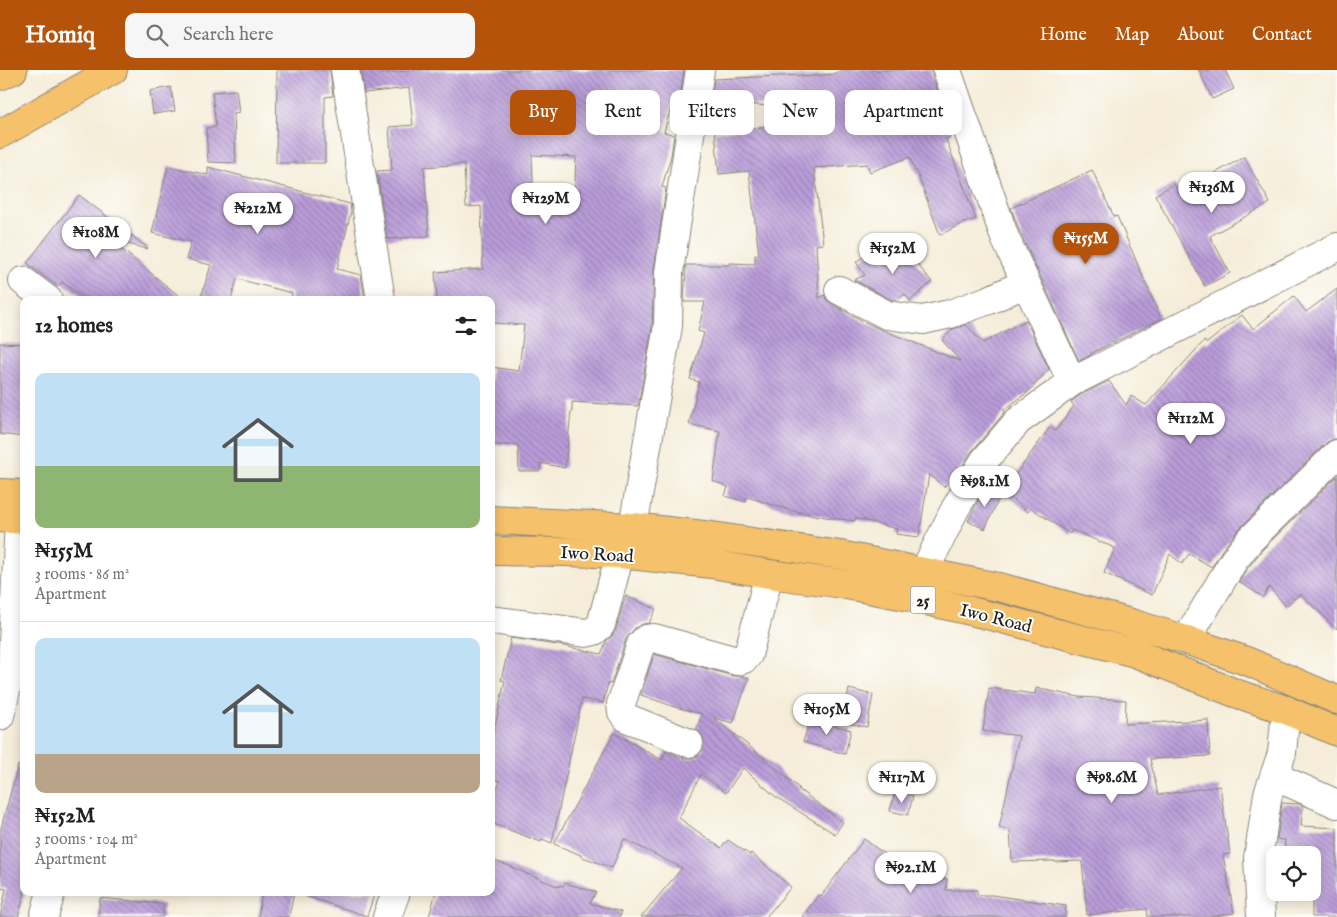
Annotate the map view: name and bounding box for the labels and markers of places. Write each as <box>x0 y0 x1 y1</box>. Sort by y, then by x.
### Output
pin: ₦136M <box>1177 172 1247 214</box>
pin: ₦129M <box>511 182 581 225</box>
pin: ₦212M <box>223 192 293 235</box>
pin: ₦108M <box>61 216 131 259</box>
pin: ₦155M <box>1051 222 1121 265</box>
pin: ₦152M <box>858 232 928 275</box>
pin: ₦112M <box>1156 402 1226 445</box>
pin: ₦98.1M <box>944 466 1026 508</box>
pin: ₦105M <box>792 694 862 736</box>
pin: ₦117M <box>867 762 937 804</box>
pin: ₦98.6M <box>1071 762 1153 804</box>
pin: ₦92.1M <box>870 852 952 894</box>

